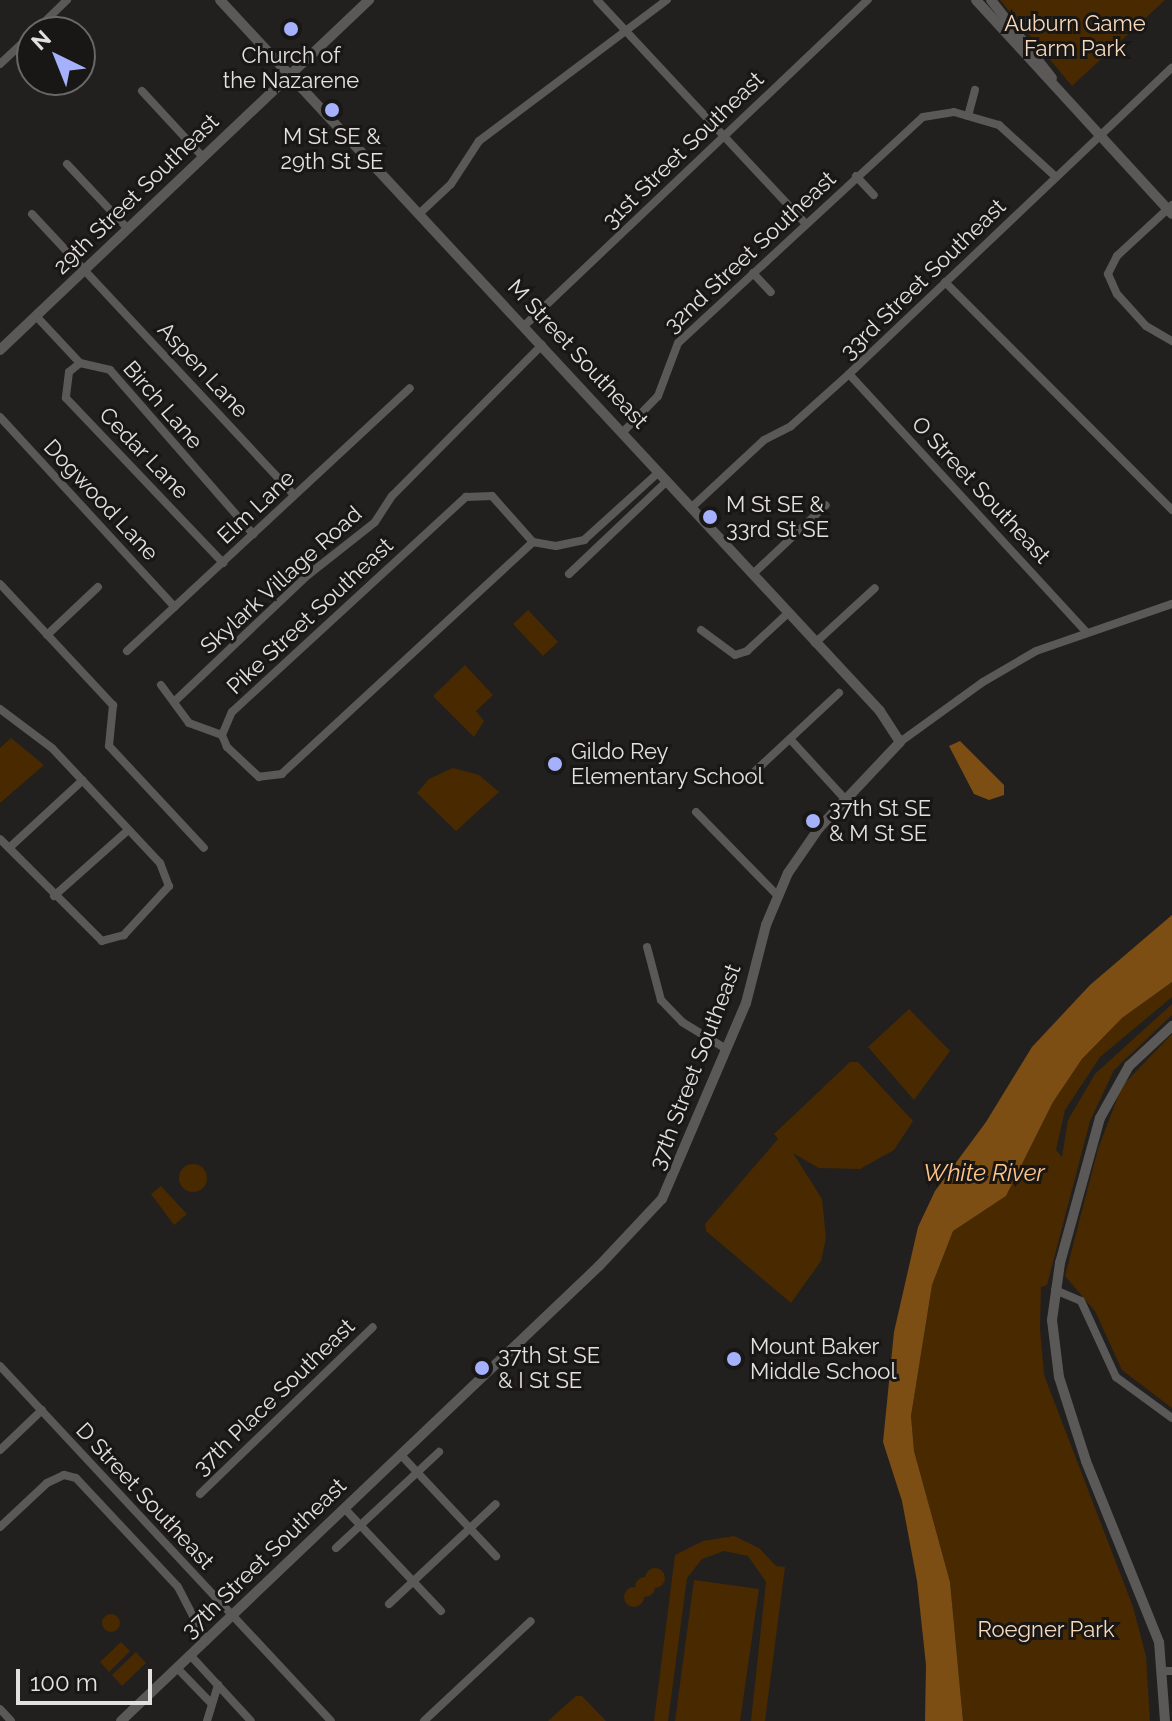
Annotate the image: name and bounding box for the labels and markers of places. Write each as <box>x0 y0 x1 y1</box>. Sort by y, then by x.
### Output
marker: Church of the Nazarene <box>282 20 300 38</box>
place label: Church of the Nazarene <box>223 42 359 94</box>
marker: M St SE & 29th St SE <box>323 101 341 119</box>
place label: M St SE & 29th St SE <box>280 123 384 174</box>
place label: M St SE & 33rd St SE <box>726 491 829 542</box>
marker: M St SE & 33rd St SE <box>701 508 719 526</box>
place label: Gildo Rey Elementary School <box>571 738 764 790</box>
marker: Gildo Rey Elementary School <box>546 755 564 773</box>
place label: 37th St SE & M St SE <box>829 795 931 846</box>
marker: 37th St SE & M St SE <box>804 812 822 830</box>
place label: Mount Baker Middle School <box>750 1333 896 1384</box>
place label: 37th St SE & I St SE <box>498 1342 600 1394</box>
marker: Mount Baker Middle School <box>725 1350 743 1368</box>
marker: 37th St SE & I St SE <box>473 1359 491 1377</box>

